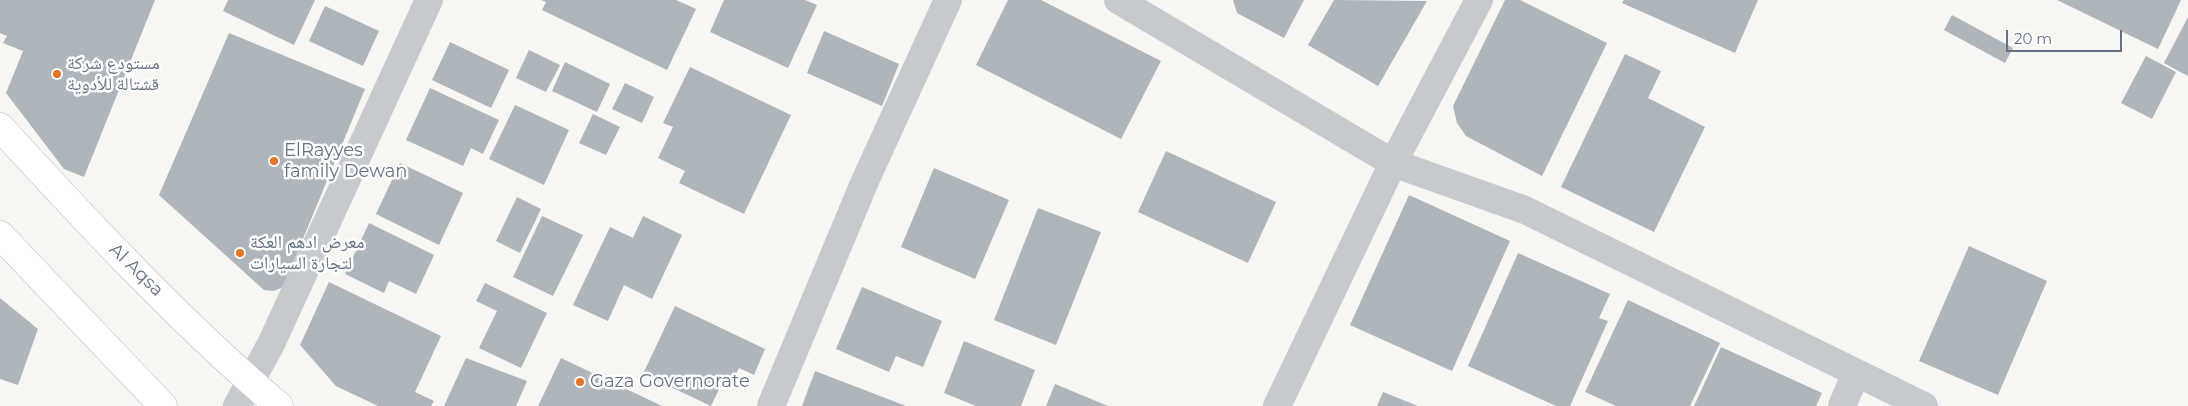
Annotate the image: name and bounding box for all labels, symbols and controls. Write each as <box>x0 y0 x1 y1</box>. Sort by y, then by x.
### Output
scale bar <box>2008 20 2124 52</box>
text: 20 m <box>2014 29 2052 48</box>
place label: مستودع شركة قشتالة للأدوية <box>67 53 160 96</box>
marker: مستودع شركة قشتالة للأدوية <box>51 68 63 80</box>
place label: ElRayyes family Dewan <box>284 140 408 182</box>
marker: ElRayyes family Dewan <box>268 155 280 167</box>
place label: معرض ادهم العكة لتجارة السيارات <box>250 232 364 274</box>
street label: Al Aqsa <box>104 239 168 301</box>
marker: معرض ادهم العكة لتجارة السيارات <box>234 247 246 259</box>
place label: Gaza Governorate <box>590 371 750 393</box>
marker: Gaza Governorate <box>574 376 586 388</box>

